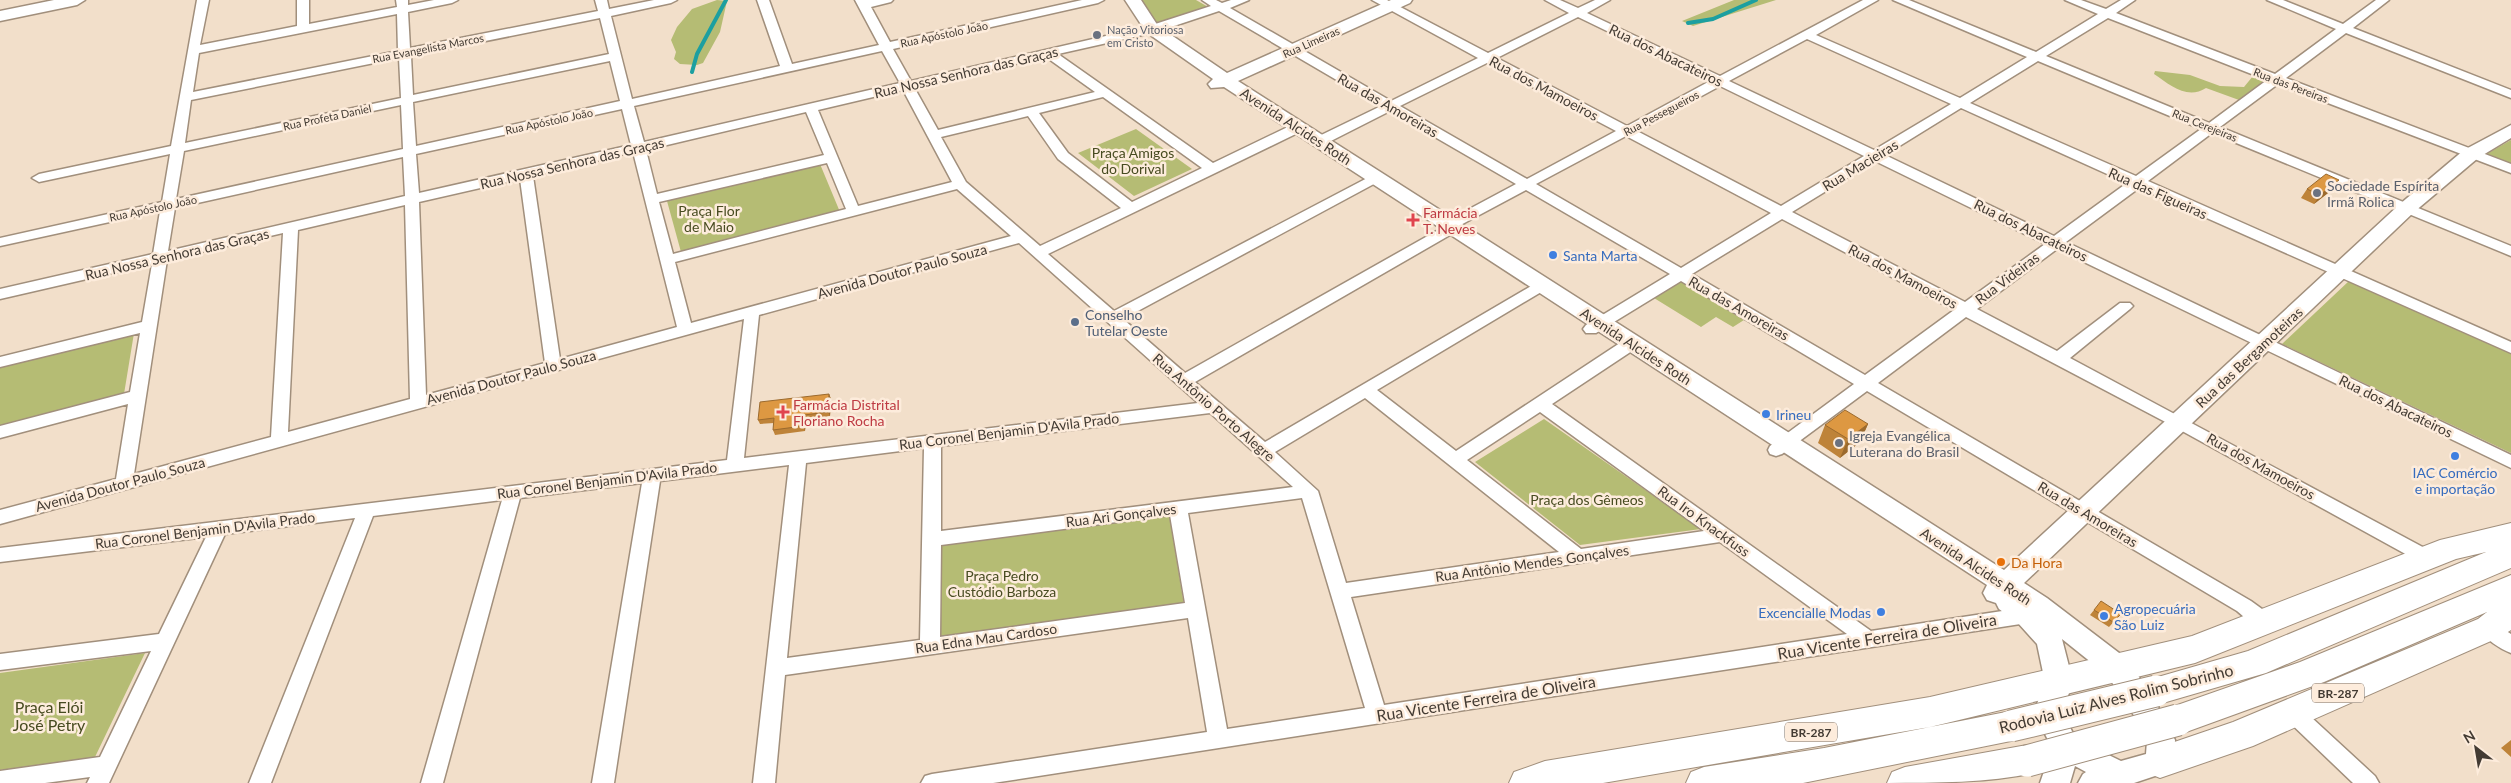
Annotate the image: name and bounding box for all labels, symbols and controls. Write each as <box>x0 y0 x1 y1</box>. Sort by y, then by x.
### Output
street label: Rua Apóstolo João <box>899 18 989 50</box>
street label: Rua dos Abacateiros <box>1606 20 1726 90</box>
place label: Nação Vitoriosa em Cristo <box>1107 23 1183 49</box>
street label: Rua Limeiras <box>1280 24 1342 60</box>
marker: Nação Vitoriosa em Cristo <box>1091 29 1103 41</box>
street label: Rua Evangelista Marcos <box>371 31 485 65</box>
street label: Rua Nossa Senhora das Graças <box>872 43 1060 101</box>
street label: Rua dos Mamoeiros <box>1487 52 1601 124</box>
street label: Rua das Pereiras <box>2252 65 2330 105</box>
street label: Rua das Amoreiras <box>1335 69 1441 141</box>
street label: Avenida Alcides Roth <box>1237 84 1355 168</box>
street label: Rua Pessegueiros <box>1621 88 1701 138</box>
street label: Rua Profeta Daniel <box>282 101 372 133</box>
street label: Rua Apóstolo João <box>504 105 594 137</box>
street label: Rua Cerejeiras <box>2171 106 2240 144</box>
street label: Rua Nossa Senhora das Graças <box>478 134 666 192</box>
street label: Rua Macieiras <box>1819 136 1901 194</box>
park label: Praça Amigos do Dorival <box>1092 144 1174 177</box>
street label: Rua das Figueiras <box>2106 164 2210 222</box>
place label: Sociedade Espírita Irmã Rolica <box>2327 177 2439 210</box>
marker: Sociedade Espírita Irmã Rolica <box>2311 187 2323 199</box>
street label: Rua Apóstolo João <box>108 192 198 224</box>
street label: Rua dos Abacateiros <box>1971 195 2091 265</box>
park label: Praça Flor de Maio <box>678 202 740 235</box>
place label: Farmácia T. Neves <box>1423 204 1477 237</box>
marker: Farmácia T. Neves <box>1407 214 1419 226</box>
street label: Rua Nossa Senhora das Graças <box>83 225 271 283</box>
street label: Avenida Doutor Paulo Souza <box>815 240 989 302</box>
street label: Rua dos Mamoeiros <box>1846 240 1960 312</box>
place label: Santa Marta <box>1563 247 1638 264</box>
street label: Rua Videiras <box>1972 248 2042 308</box>
marker: Santa Marta <box>1547 249 1559 261</box>
street label: Rua das Amoreiras <box>1686 272 1792 344</box>
street label: Rua das Bergamoteiras <box>2192 303 2306 411</box>
street label: Avenida Alcides Roth <box>1577 304 1695 388</box>
place label: Conselho Tutelar Oeste <box>1085 306 1168 339</box>
marker: Conselho Tutelar Oeste <box>1069 316 1081 328</box>
street label: Avenida Doutor Paulo Souza <box>424 346 598 408</box>
street label: Rua Antônio Porto Alegre <box>1150 349 1278 465</box>
street label: Rua dos Abacateiros <box>2336 371 2456 441</box>
place label: Farmácia Distrital Floriano Rocha <box>793 396 900 429</box>
marker: Farmácia Distrital Floriano Rocha <box>777 406 789 418</box>
place label: Irineu <box>1776 406 1811 423</box>
marker: Irineu <box>1760 408 1772 420</box>
street label: Rua Coronel Benjamin D'Avila Prado <box>898 409 1120 453</box>
place label: Igreja Evangélica Luterana do Brasil <box>1849 427 1959 460</box>
street label: Rua dos Mamoeiros <box>2204 429 2318 503</box>
marker: Igreja Evangélica Luterana do Brasil <box>1833 437 1845 449</box>
marker: IAC Comércio e importação <box>2449 450 2461 462</box>
street label: Avenida Doutor Paulo Souza <box>33 453 207 515</box>
street label: Rua Coronel Benjamin D'Avila Prado <box>496 458 718 502</box>
place label: IAC Comércio e importação <box>2413 464 2498 497</box>
street label: Rua das Amoreiras <box>2035 478 2141 550</box>
street label: Rua Iro Knackfuss <box>1655 482 1753 560</box>
park label: Praça dos Gêmeos <box>1530 491 1644 508</box>
street label: Rua Ari Gonçalves <box>1065 500 1177 530</box>
street label: Rua Coronel Benjamin D'Avila Prado <box>94 508 316 552</box>
street label: Avenida Alcides Roth <box>1917 524 2035 608</box>
street label: Rua Antônio Mendes Gonçalves <box>1434 541 1630 585</box>
place label: Da Hora <box>2011 554 2062 571</box>
marker: Da Hora <box>1995 556 2007 568</box>
park label: Praça Pedro Custódio Barboza <box>948 567 1056 600</box>
place label: Agropecuária São Luiz <box>2114 600 2196 633</box>
place label: Excencialle Modas <box>1758 604 1871 621</box>
marker: Excencialle Modas <box>1875 606 1887 618</box>
street label: Rua Vicente Ferreira de Oliveira <box>1776 609 1998 663</box>
marker: Agropecuária São Luiz <box>2098 610 2110 622</box>
street label: Rua Edna Mau Cardoso <box>914 620 1058 656</box>
street label: Rodovia Luiz Alves Rolim Sobrinho <box>1997 660 2235 736</box>
street label: Rua Vicente Ferreira de Oliveira <box>1375 671 1597 725</box>
road number: BR-287 <box>2312 684 2364 702</box>
park label: Praça Elói José Petry <box>13 697 86 734</box>
road number: BR-287 <box>1785 722 1837 742</box>
north arrow <box>2451 723 2501 773</box>
text: N <box>2460 726 2478 746</box>

